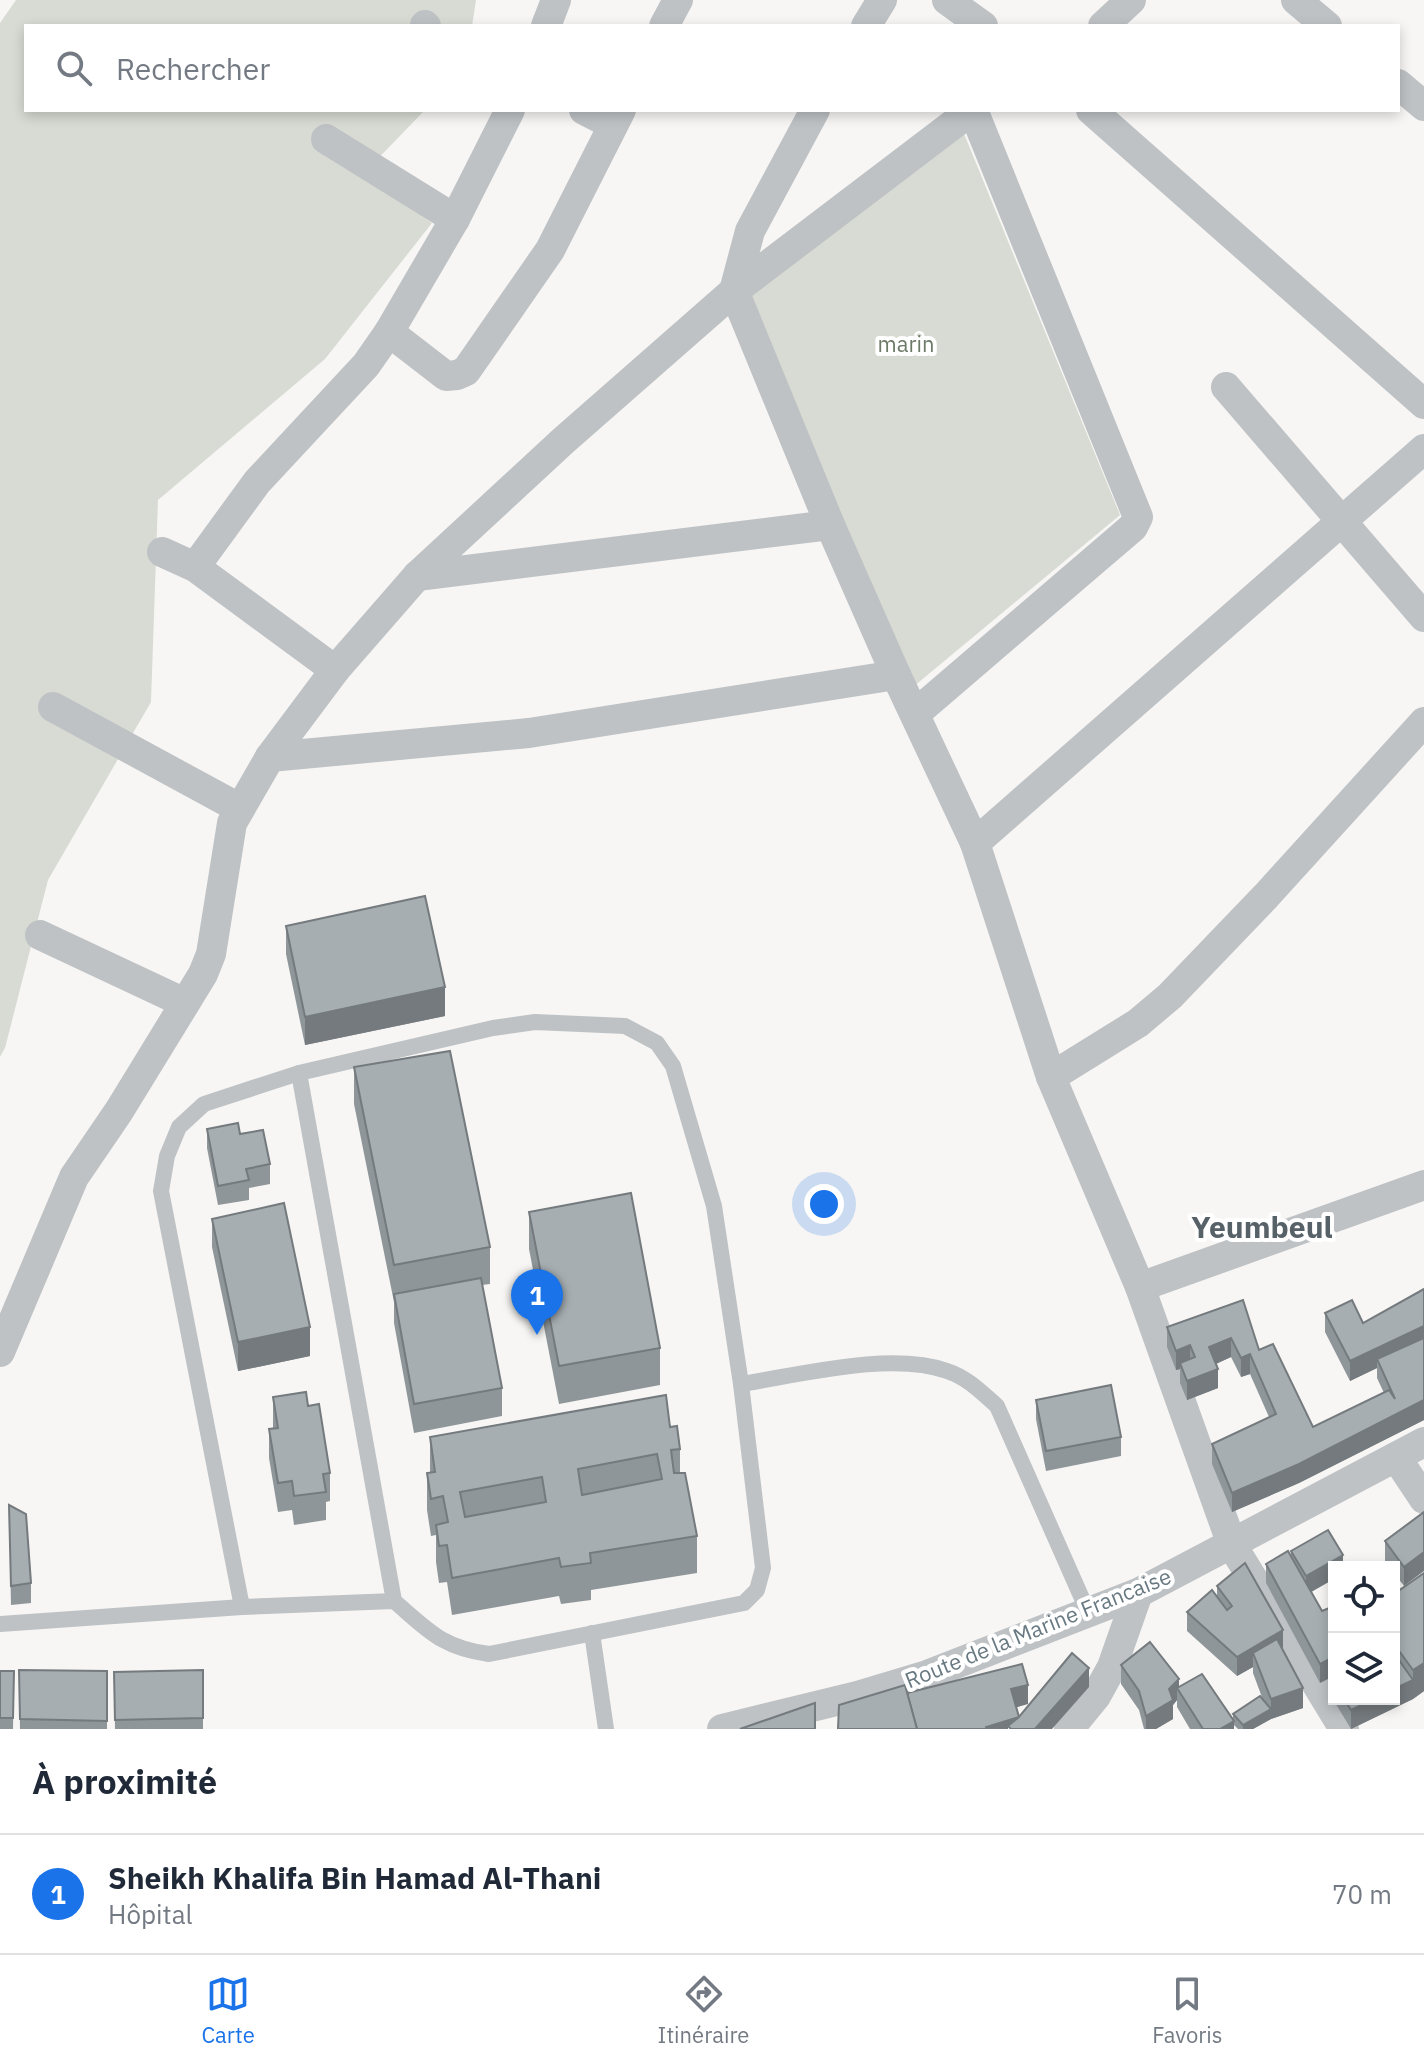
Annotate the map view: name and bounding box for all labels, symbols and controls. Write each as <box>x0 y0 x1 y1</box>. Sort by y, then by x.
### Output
search box <box>24 24 1400 112</box>
icon: search <box>52 46 96 90</box>
text: Rechercher <box>116 49 270 88</box>
park label: marin <box>877 329 935 358</box>
your location <box>804 1184 844 1224</box>
district label: Yeumbeul <box>1191 1207 1333 1246</box>
pin: 1 <box>511 1269 563 1335</box>
street label: Route de la Marine Francaise <box>900 1561 1175 1694</box>
map controls <box>1328 1561 1400 1705</box>
button: locate <box>1328 1561 1400 1633</box>
button: layers <box>1328 1633 1400 1705</box>
text: À proximité <box>32 1759 217 1803</box>
text: Sheikh Khalifa Bin Hamad Al-Thani <box>108 1858 601 1897</box>
text: 1 <box>50 1877 66 1911</box>
text: 70 m <box>1332 1877 1392 1911</box>
text: Hôpital <box>108 1897 193 1931</box>
tab: Carte <box>201 1972 255 2049</box>
tab: Itinéraire <box>658 1972 749 2049</box>
tab: Favoris <box>1152 1972 1223 2049</box>

